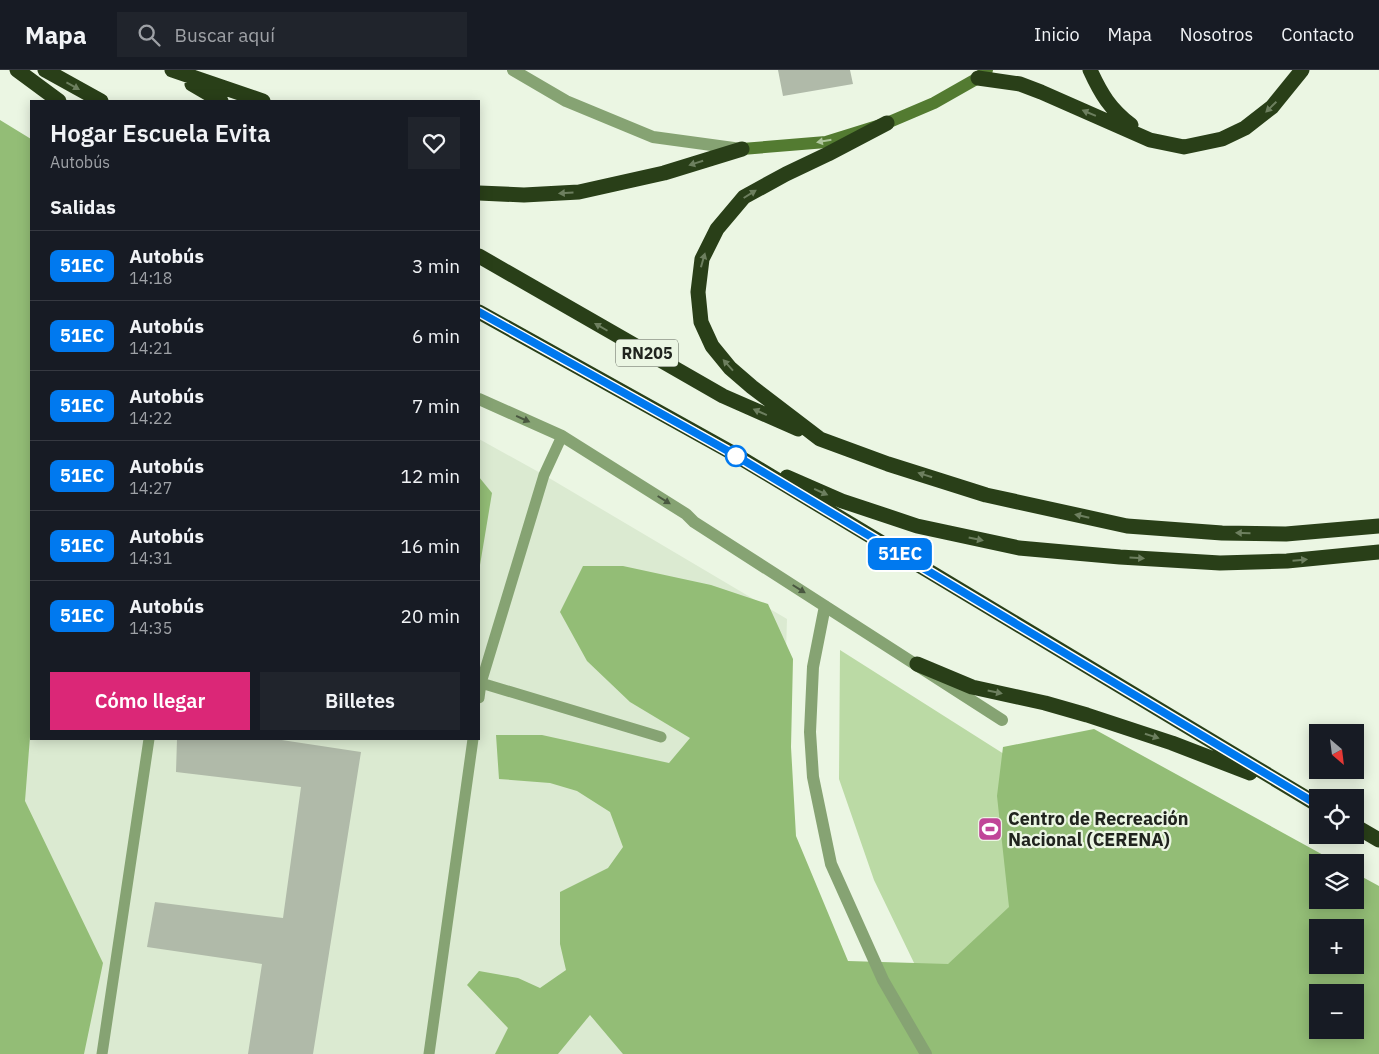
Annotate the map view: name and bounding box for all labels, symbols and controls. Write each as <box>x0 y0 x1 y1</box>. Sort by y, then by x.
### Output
search box <box>117 12 467 57</box>
text: Mapa <box>25 19 87 51</box>
icon: search <box>135 21 163 49</box>
text: Buscar aquí <box>175 23 275 47</box>
text: Inicio <box>1034 23 1080 46</box>
text: Mapa <box>1108 23 1152 46</box>
text: Nosotros <box>1180 23 1253 46</box>
text: Contacto <box>1281 23 1354 46</box>
one-way arrow <box>66 81 80 90</box>
one-way arrow <box>1265 101 1277 113</box>
one-way arrow <box>1082 109 1096 117</box>
text: Hogar Escuela Evita <box>50 117 271 149</box>
button: heart <box>408 117 460 169</box>
one-way arrow <box>815 138 831 146</box>
text: Autobús <box>50 152 110 172</box>
one-way arrow <box>688 160 703 168</box>
one-way arrow <box>558 189 574 197</box>
one-way arrow <box>743 189 757 199</box>
text: Salidas <box>50 195 116 219</box>
text: Autobús <box>129 244 204 268</box>
one-way arrow <box>700 252 708 267</box>
text: 51EC <box>60 254 104 277</box>
text: 3 min <box>412 254 460 278</box>
text: 14:18 <box>129 268 172 288</box>
text: Autobús <box>129 314 204 338</box>
one-way arrow <box>594 323 609 331</box>
text: 51EC <box>60 324 104 347</box>
text: 6 min <box>412 324 460 348</box>
text: 14:21 <box>129 338 172 358</box>
road number: RN205 <box>616 340 678 366</box>
one-way arrow <box>722 359 734 371</box>
text: Autobús <box>129 384 204 408</box>
text: 51EC <box>60 394 104 417</box>
text: 7 min <box>412 394 460 418</box>
text: 14:22 <box>129 408 172 428</box>
one-way arrow <box>753 408 767 416</box>
one-way arrow <box>516 415 530 423</box>
unlabelled marker <box>725 445 747 467</box>
text: Autobús <box>129 454 204 478</box>
text: 51EC <box>60 464 104 487</box>
text: 12 min <box>401 464 460 488</box>
one-way arrow <box>917 471 932 479</box>
text: 14:27 <box>129 478 172 498</box>
one-way arrow <box>814 488 828 496</box>
one-way arrow <box>657 495 670 505</box>
one-way arrow <box>1074 512 1090 520</box>
text: Autobús <box>129 524 204 548</box>
one-way arrow <box>1235 529 1251 537</box>
text: 51EC <box>60 534 104 557</box>
text: 16 min <box>401 534 460 558</box>
one-way arrow <box>969 535 985 543</box>
line badge: 51EC <box>865 538 935 570</box>
text: 51EC <box>878 542 922 565</box>
text: 14:31 <box>129 548 172 568</box>
one-way arrow <box>1130 554 1146 562</box>
one-way arrow <box>1292 556 1308 564</box>
one-way arrow <box>793 584 806 594</box>
text: Autobús <box>129 594 204 618</box>
text: 51EC <box>60 604 104 627</box>
text: 20 min <box>401 604 460 628</box>
text: 14:35 <box>129 618 172 638</box>
button: Cómo llegar <box>50 672 250 730</box>
button: Billetes <box>260 672 460 730</box>
one-way arrow <box>988 688 1003 696</box>
north arrow <box>1309 724 1364 779</box>
map controls <box>1309 724 1364 1039</box>
one-way arrow <box>1144 733 1159 740</box>
button: locate <box>1309 789 1364 844</box>
place label: Centro de Recreación Nacional (CERENA) <box>1008 807 1189 851</box>
sports icon: Centro de Recreación Nacional (CERENA) <box>977 816 1003 842</box>
button: layers <box>1309 854 1364 909</box>
button: + <box>1309 919 1364 974</box>
button: − <box>1309 984 1364 1039</box>

